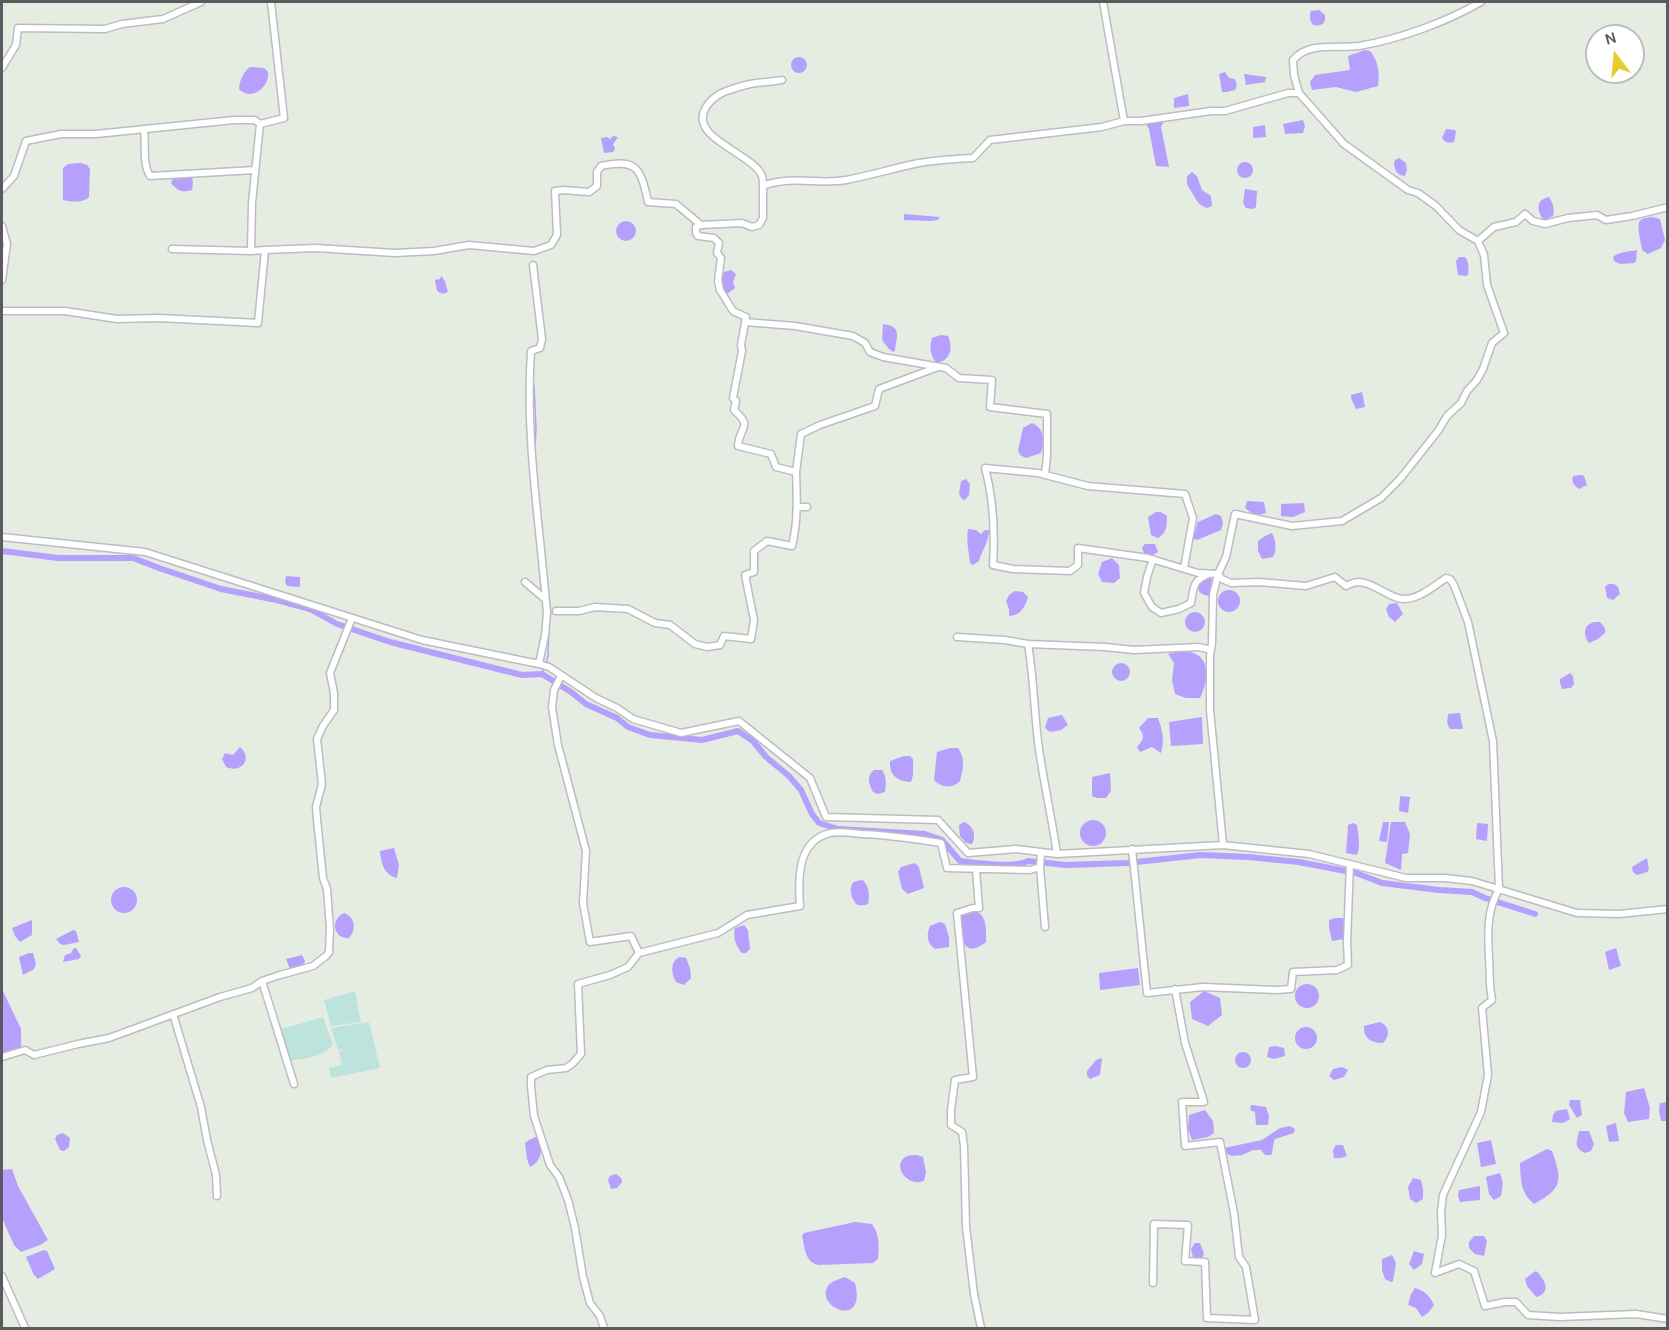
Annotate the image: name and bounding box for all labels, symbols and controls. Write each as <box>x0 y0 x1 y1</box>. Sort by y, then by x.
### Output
north arrow <box>1585 24 1645 84</box>
text: N <box>1602 27 1619 49</box>

